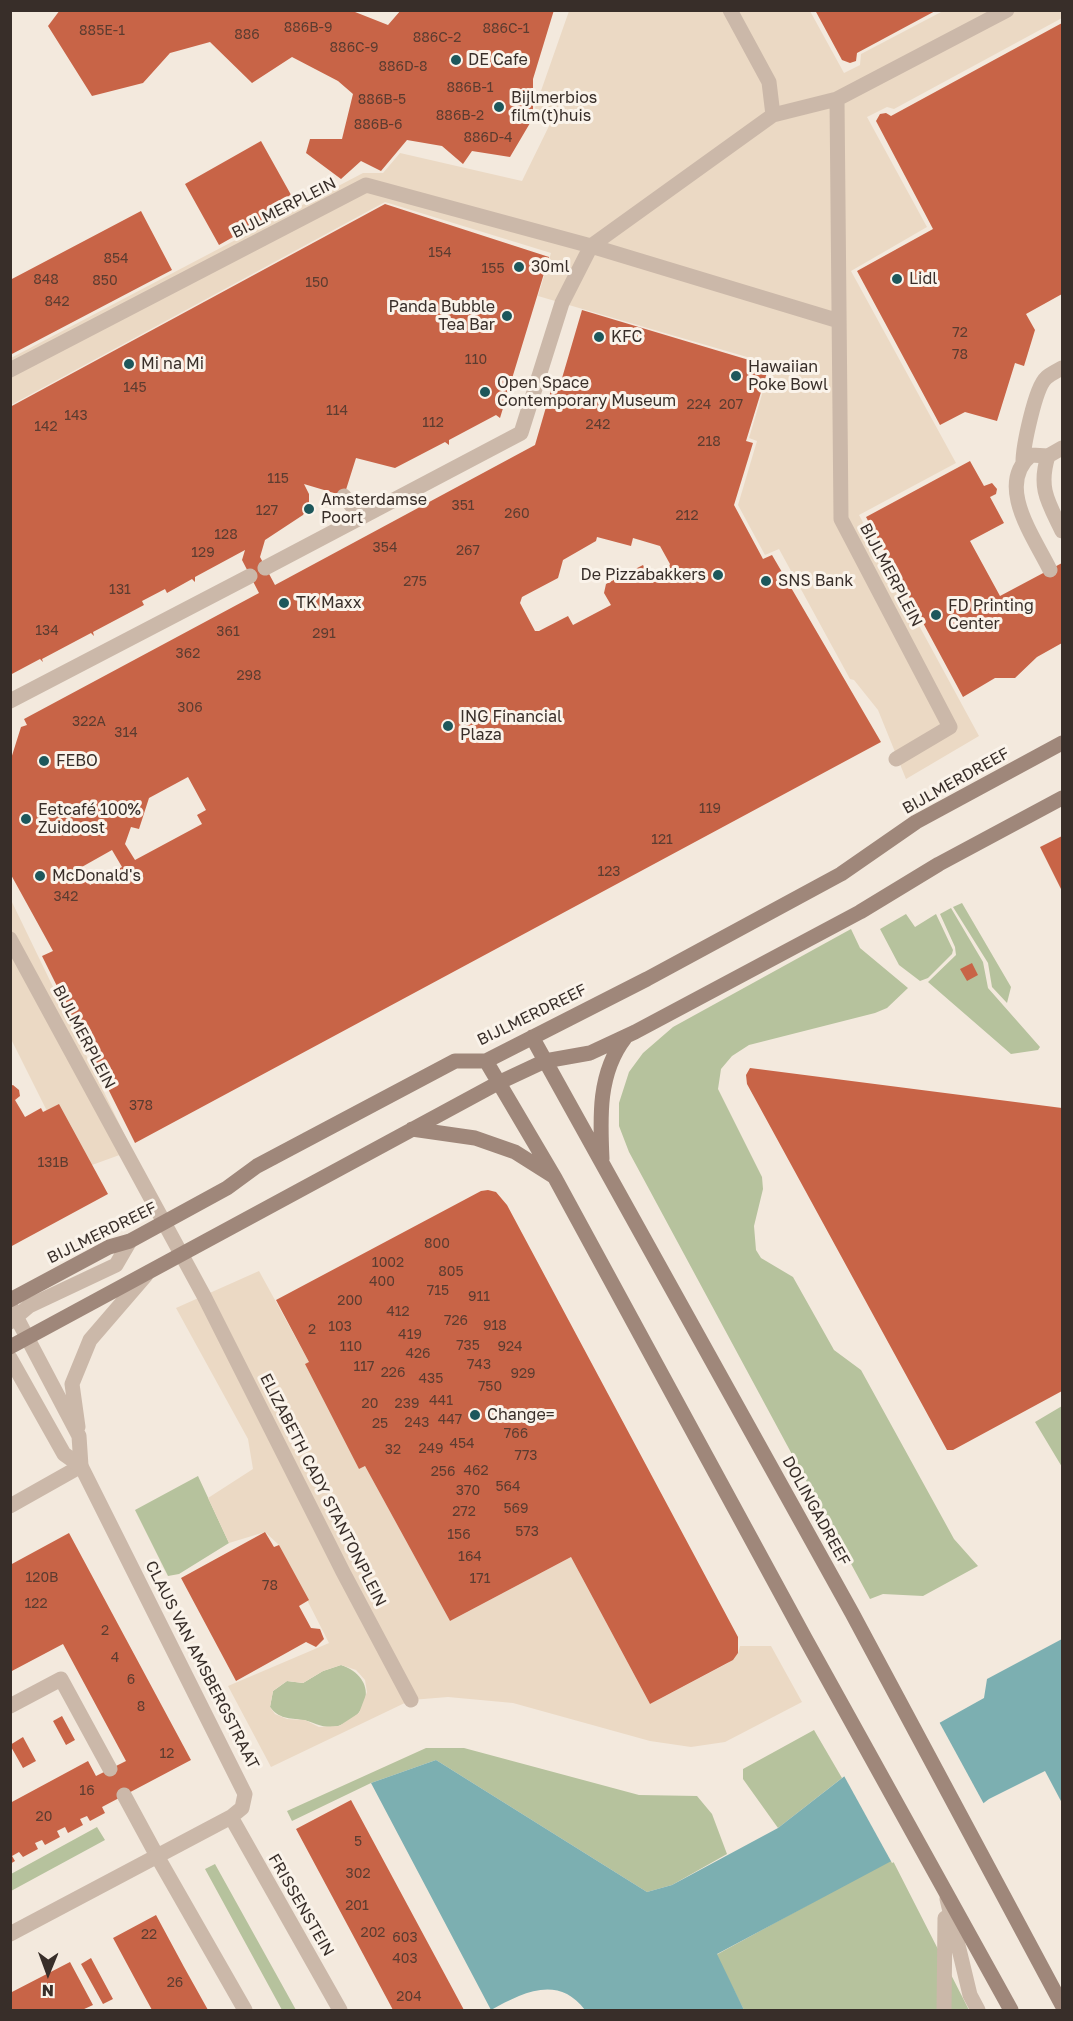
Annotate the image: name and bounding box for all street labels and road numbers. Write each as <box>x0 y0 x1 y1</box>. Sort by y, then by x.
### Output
street label: BIJLMERPLEIN <box>229 173 339 243</box>
street label: BIJLMERPLEIN <box>856 520 926 630</box>
street label: BIJLMERDREEF <box>899 744 1013 818</box>
street label: BIJLMERDREEF <box>474 980 590 1050</box>
street label: BIJLMERPLEIN <box>49 982 119 1092</box>
street label: BIJLMERDREEF <box>44 1198 160 1268</box>
street label: ELIZABETH CADY STANTONPLEIN <box>256 1370 390 1610</box>
street label: DOLINGADREEF <box>778 1453 854 1569</box>
street label: CLAUS VAN AMSBERGSTRAAT <box>141 1558 263 1772</box>
street label: FRISSENSTEIN <box>264 1851 338 1959</box>

